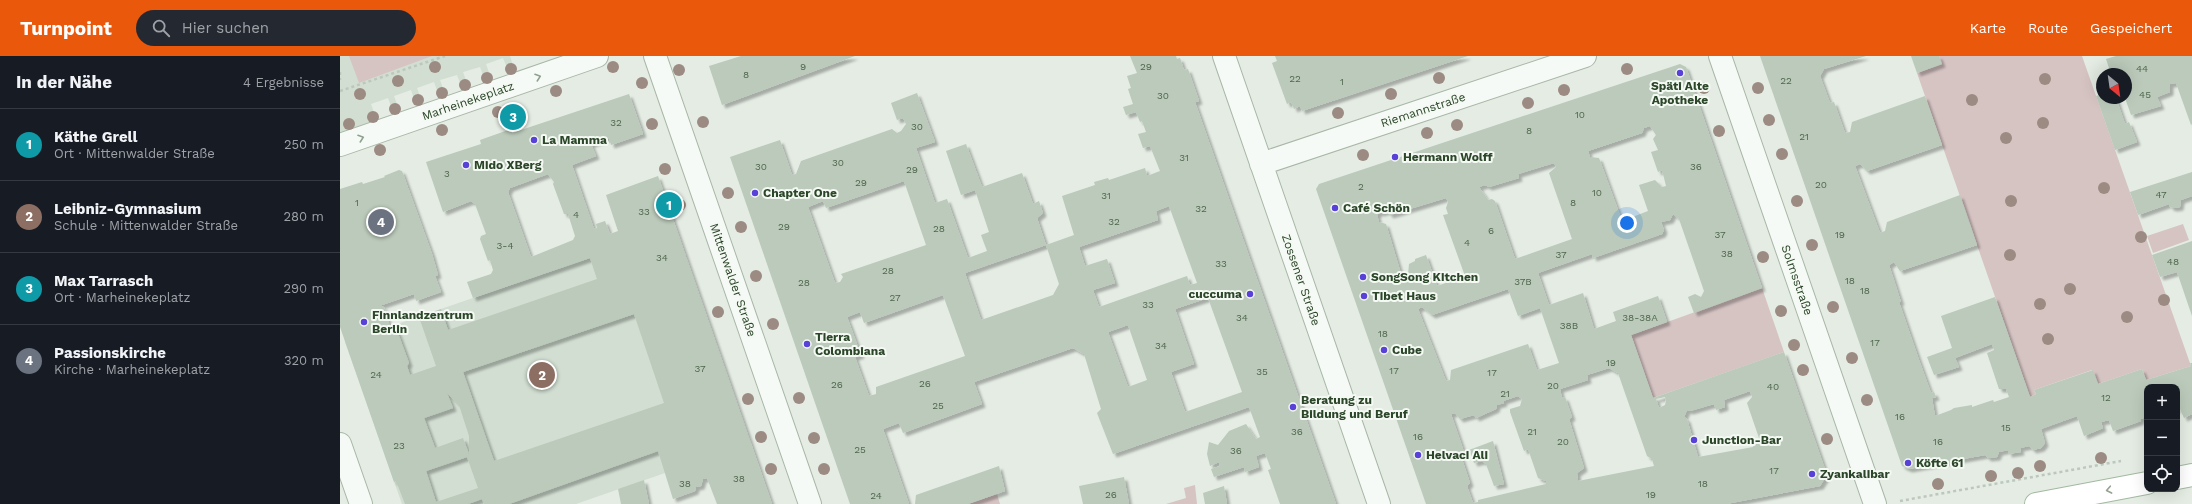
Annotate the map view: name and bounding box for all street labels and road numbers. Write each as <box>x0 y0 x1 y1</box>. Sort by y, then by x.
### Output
street label: Marheinekeplatz <box>420 79 516 123</box>
street label: Riemannstraße <box>1379 90 1467 130</box>
street label: Mittenwalder Straße <box>707 221 759 339</box>
street label: Zossener Straße <box>1279 232 1323 328</box>
street label: Solmsstraße <box>1778 243 1816 317</box>

